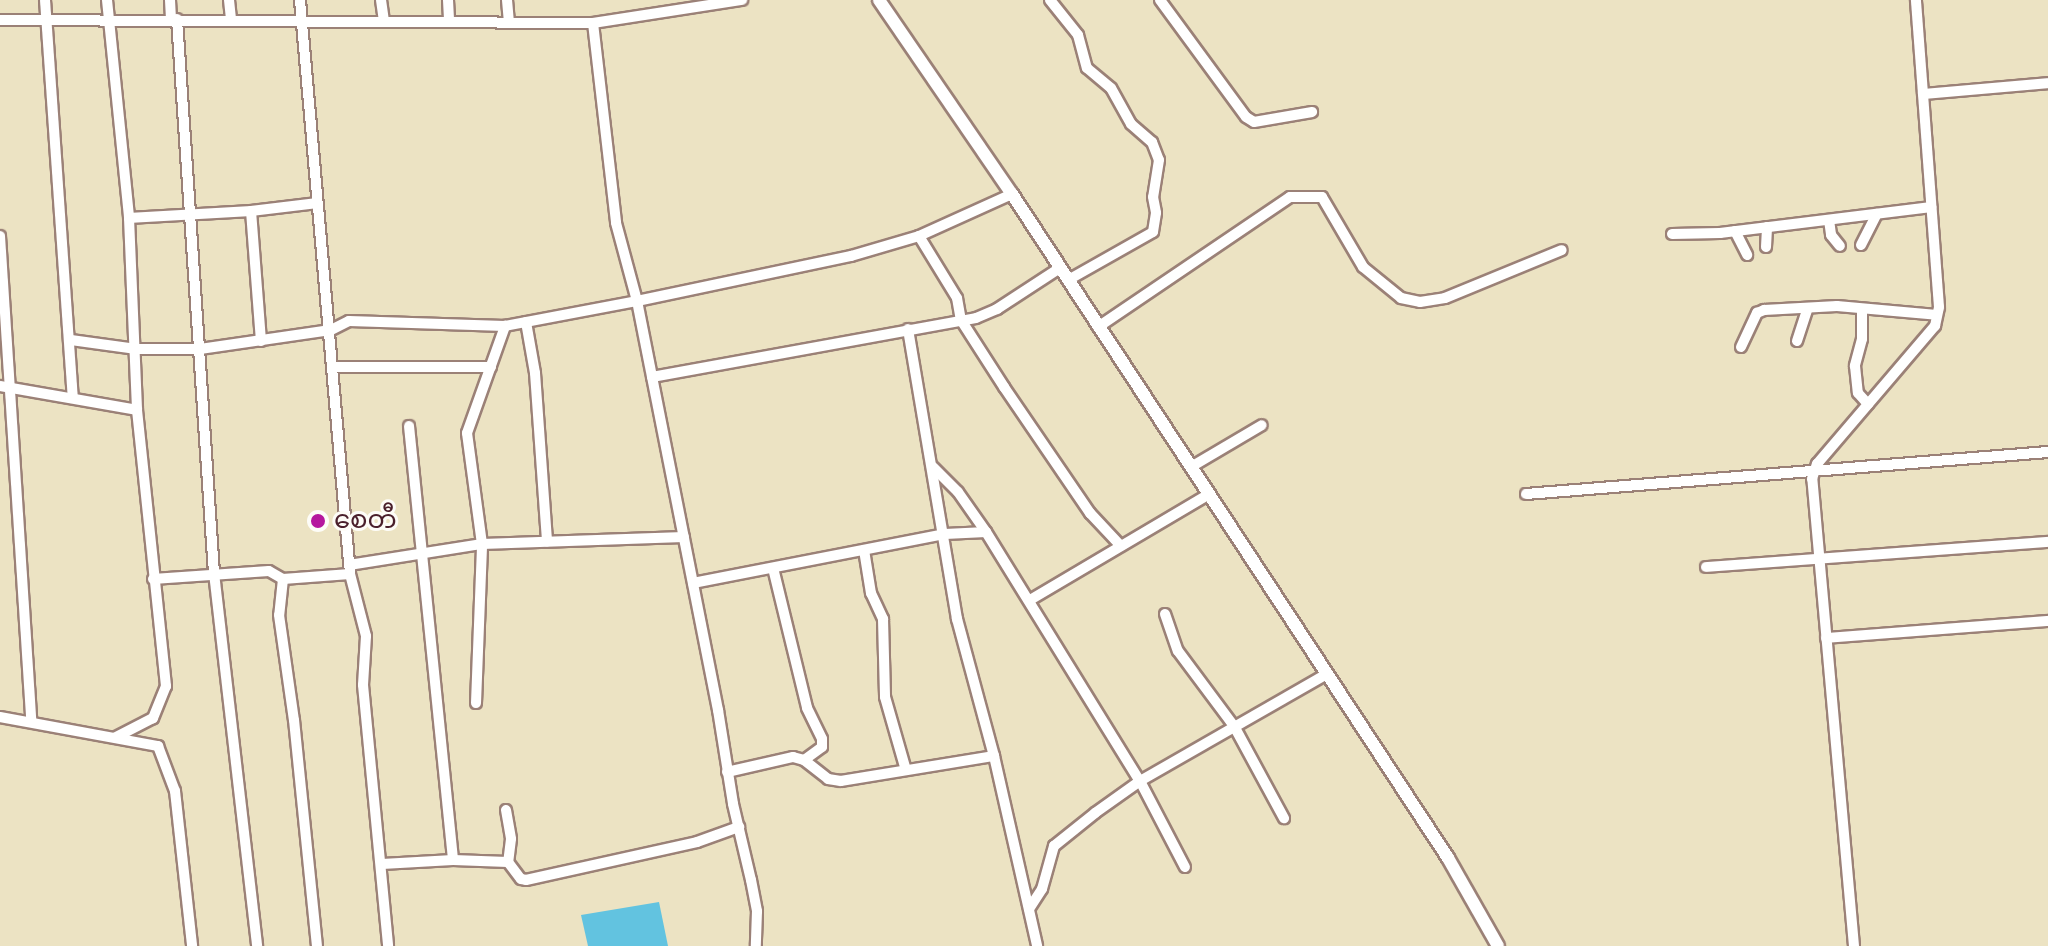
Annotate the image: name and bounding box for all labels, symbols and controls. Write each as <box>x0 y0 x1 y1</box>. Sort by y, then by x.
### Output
place label: စေတီ <box>334 505 397 537</box>
marker: စေတီ <box>309 512 327 530</box>

